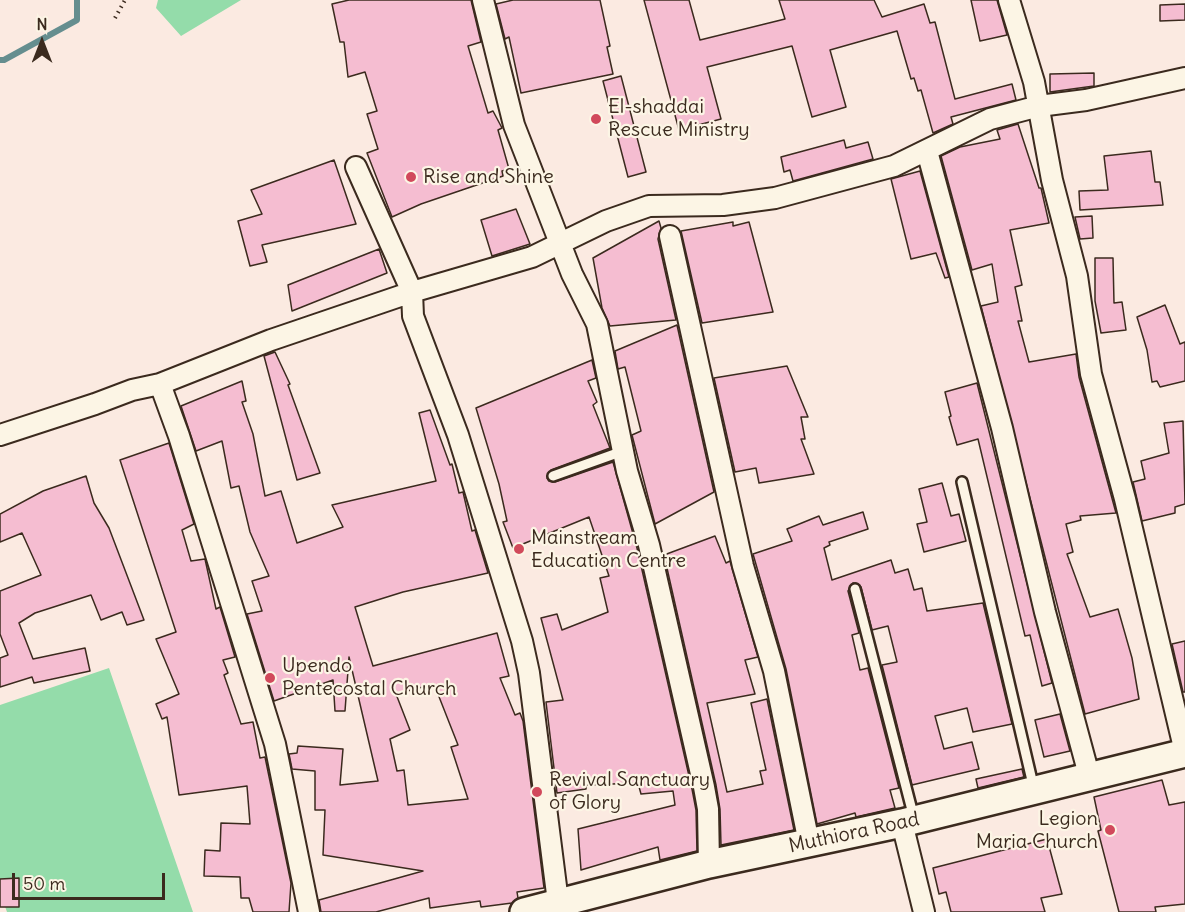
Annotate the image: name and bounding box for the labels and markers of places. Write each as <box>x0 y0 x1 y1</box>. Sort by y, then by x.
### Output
place label: El-shaddai Rescue Ministry <box>608 95 750 142</box>
marker: El-shaddai Rescue Ministry <box>589 112 603 126</box>
place label: Rise and Shine <box>423 165 554 189</box>
marker: Rise and Shine <box>404 170 418 184</box>
place label: Mainstream Education Centre <box>531 526 686 573</box>
marker: Mainstream Education Centre <box>512 542 526 556</box>
place label: Upendo Pentecostal Church <box>282 654 456 701</box>
marker: Upendo Pentecostal Church <box>263 671 277 685</box>
place label: Revival Sanctuary of Glory <box>549 768 710 815</box>
marker: Revival Sanctuary of Glory <box>530 785 544 799</box>
place label: Legion Maria Church <box>976 807 1098 854</box>
marker: Legion Maria Church <box>1103 823 1117 837</box>

